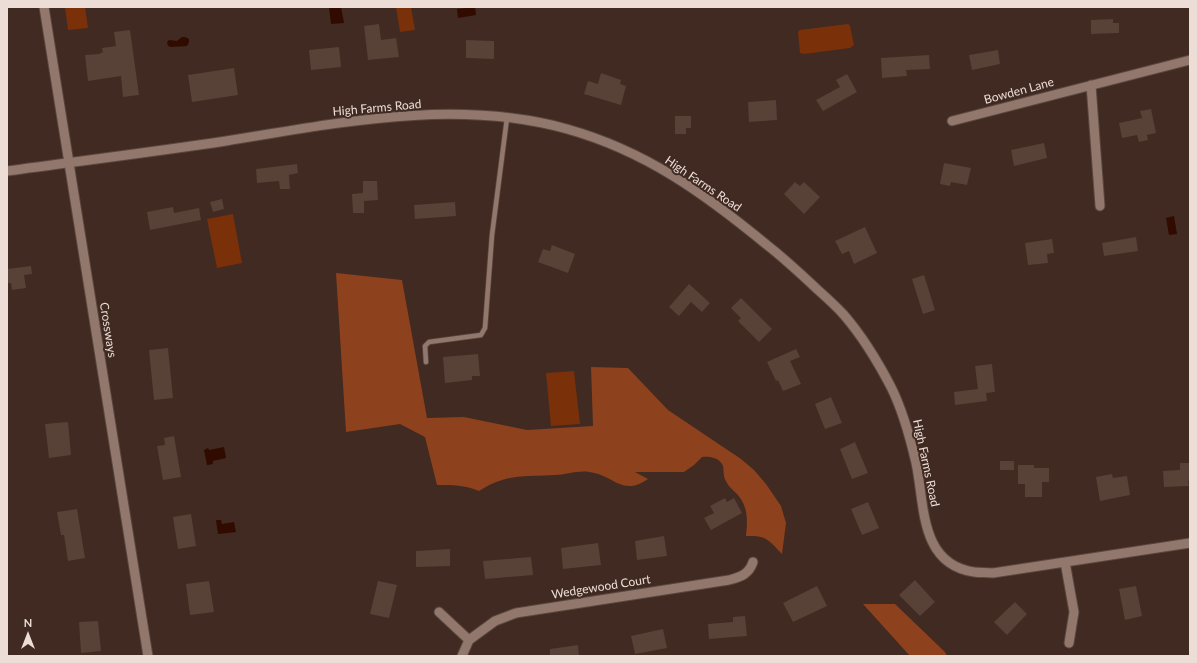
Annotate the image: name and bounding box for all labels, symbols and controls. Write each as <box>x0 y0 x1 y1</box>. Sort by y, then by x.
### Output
street label: Bowden Lane <box>983 75 1055 107</box>
street label: High Farms Road <box>332 97 422 119</box>
street label: High Farms Road <box>662 153 744 215</box>
street label: Crossways <box>97 301 119 359</box>
street label: High Farms Road <box>910 418 942 508</box>
street label: Wedgewood Court <box>550 572 652 602</box>
north arrow <box>8 615 48 655</box>
text: N <box>24 616 32 629</box>

